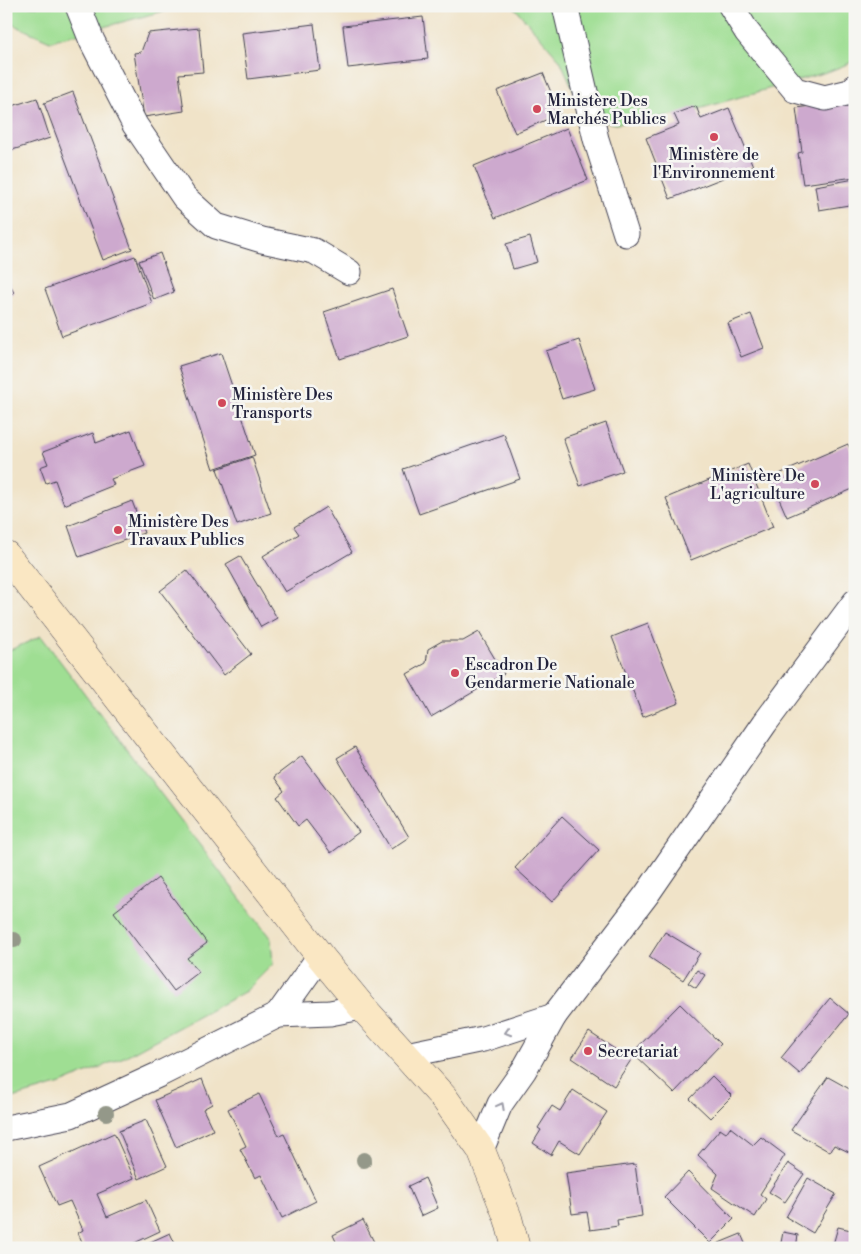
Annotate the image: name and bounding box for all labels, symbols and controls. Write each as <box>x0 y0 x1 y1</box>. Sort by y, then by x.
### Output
place label: Ministère Des Marchés Publics <box>547 91 666 129</box>
marker: Ministère Des Marchés Publics <box>531 103 543 115</box>
marker: Ministère de l'Environnement <box>708 131 720 143</box>
place label: Ministère de l'Environnement <box>653 145 775 183</box>
place label: Ministère Des Transports <box>232 385 333 423</box>
marker: Ministère Des Transports <box>216 397 228 409</box>
place label: Ministère De L'agriculture <box>710 466 805 504</box>
marker: Ministère De L'agriculture <box>809 478 821 490</box>
place label: Ministère Des Travaux Publics <box>128 512 244 550</box>
marker: Ministère Des Travaux Publics <box>112 524 124 536</box>
place label: Escadron De Gendarmerie Nationale <box>465 655 635 693</box>
marker: Escadron De Gendarmerie Nationale <box>449 667 461 679</box>
one-way arrow <box>505 1026 513 1036</box>
place label: Secretariat <box>598 1042 679 1062</box>
marker: Secretariat <box>582 1045 594 1057</box>
one-way arrow <box>495 1102 505 1111</box>

